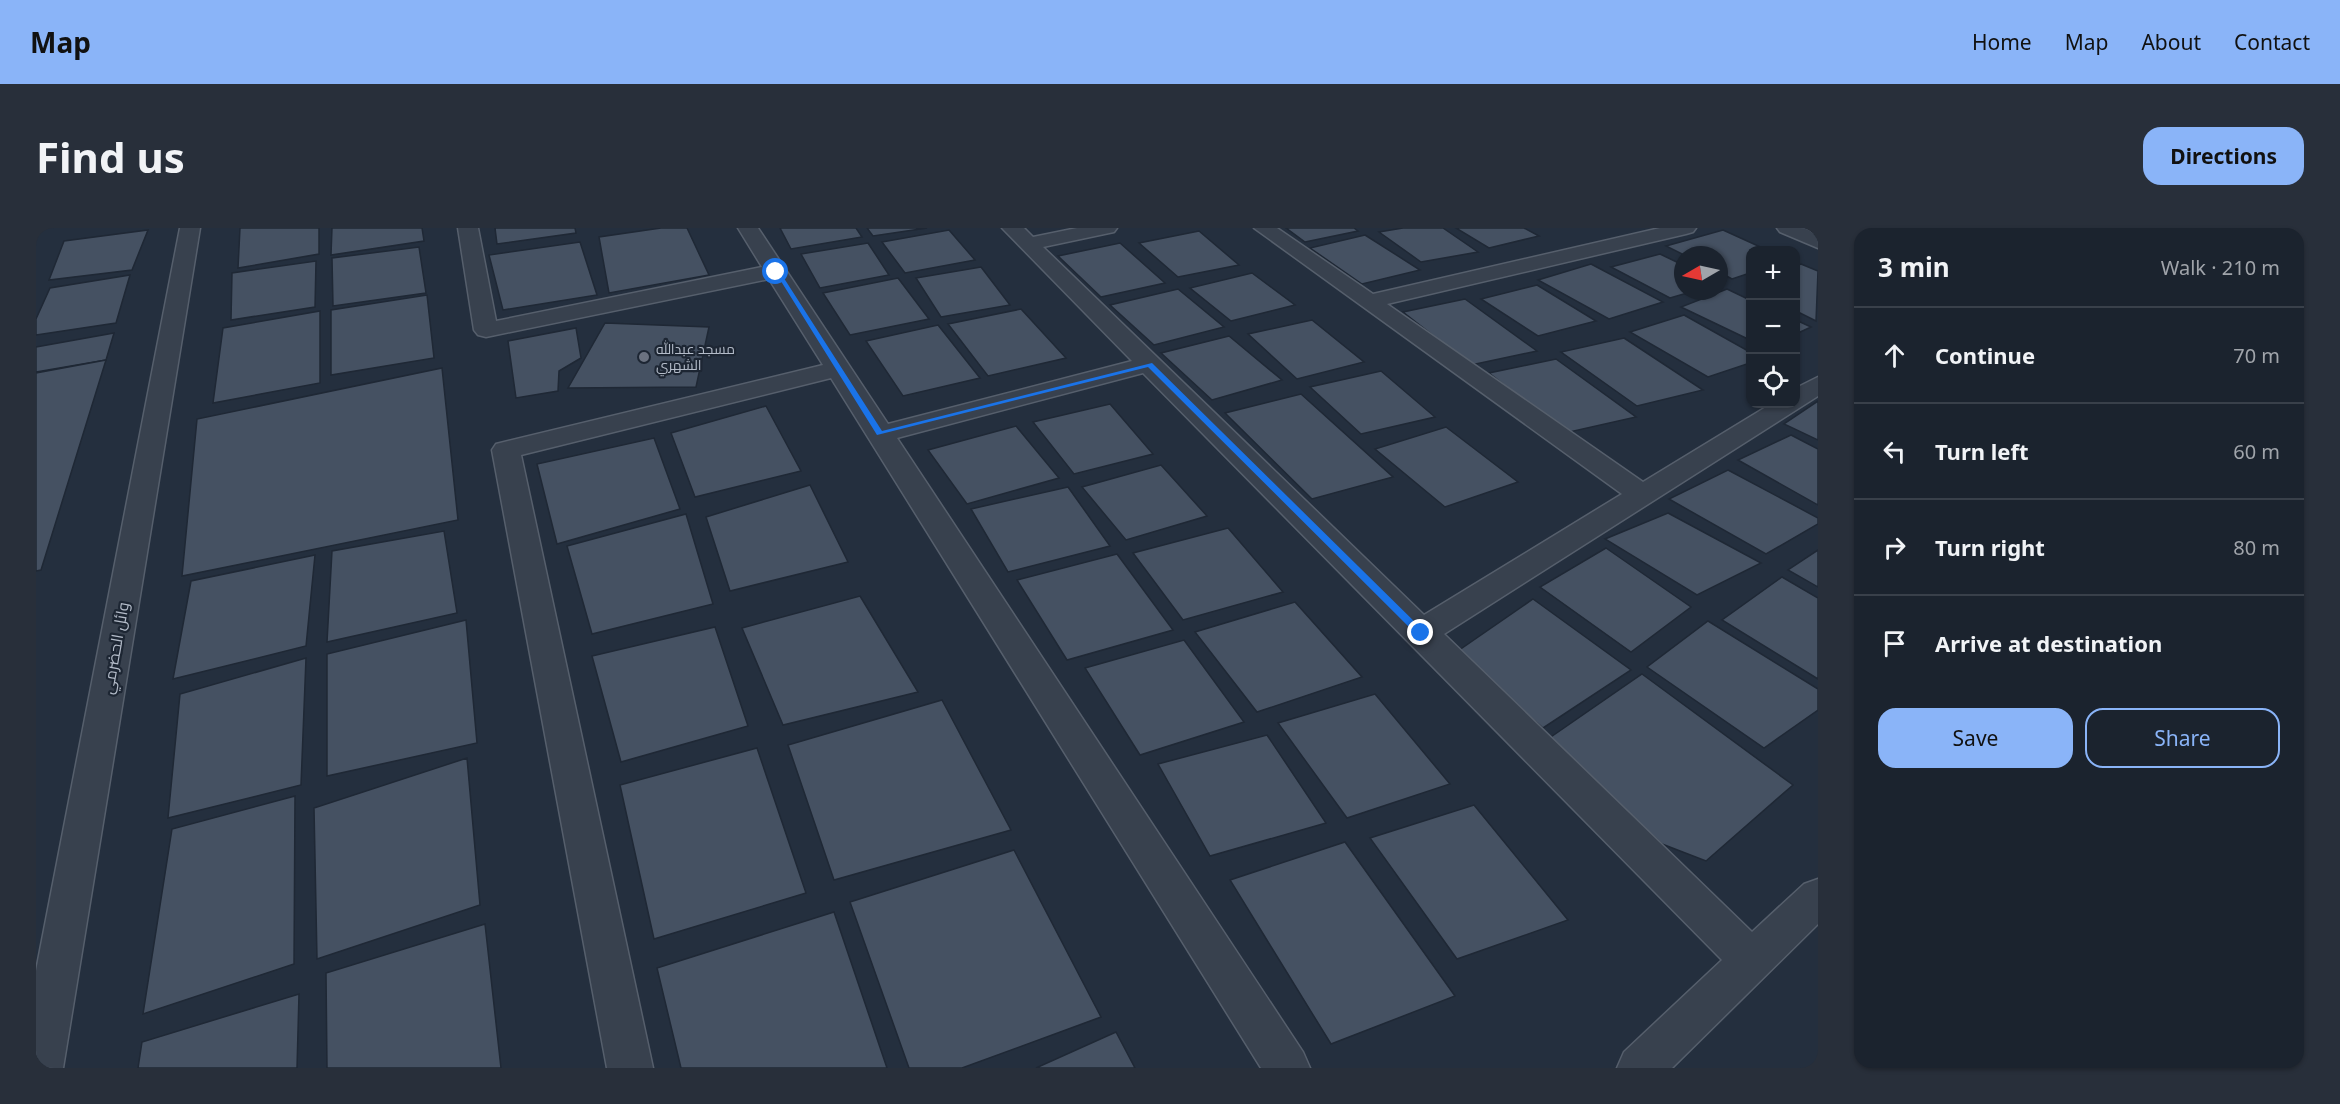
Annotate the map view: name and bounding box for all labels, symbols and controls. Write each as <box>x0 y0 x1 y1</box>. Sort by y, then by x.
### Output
text: Map <box>30 23 91 61</box>
text: Home <box>1972 28 2032 56</box>
text: Map <box>2065 28 2108 56</box>
text: About <box>2141 28 2201 56</box>
text: Contact <box>2234 28 2310 56</box>
button: Directions <box>2143 127 2304 185</box>
text: Find us <box>36 128 185 185</box>
north arrow <box>1674 246 1728 300</box>
map controls <box>1746 246 1800 408</box>
button: + <box>1746 246 1800 300</box>
text: 3 min <box>1878 249 1950 285</box>
text: Walk · 210 m <box>2161 254 2280 281</box>
route start <box>762 258 788 284</box>
button: − <box>1746 300 1800 354</box>
place label: مسجد عبدالله الشهري <box>656 339 735 377</box>
icon: ahead <box>1878 339 1911 372</box>
text: Continue <box>1935 340 2035 370</box>
text: 70 m <box>2233 342 2280 369</box>
marker: مسجد عبدالله الشهري <box>637 350 651 364</box>
button: locate <box>1746 354 1800 408</box>
icon: left <box>1878 435 1911 468</box>
text: Turn left <box>1935 436 2029 466</box>
text: 60 m <box>2233 438 2280 465</box>
icon: right <box>1878 531 1911 564</box>
text: Turn right <box>1935 532 2045 562</box>
text: 80 m <box>2233 534 2280 561</box>
street label: وائل الحضرمي <box>96 600 137 696</box>
route end <box>1407 619 1433 645</box>
icon: arrive <box>1878 627 1911 660</box>
text: Arrive at destination <box>1935 628 2162 658</box>
button: Save <box>1878 708 2073 768</box>
button: Share <box>2085 708 2280 768</box>

